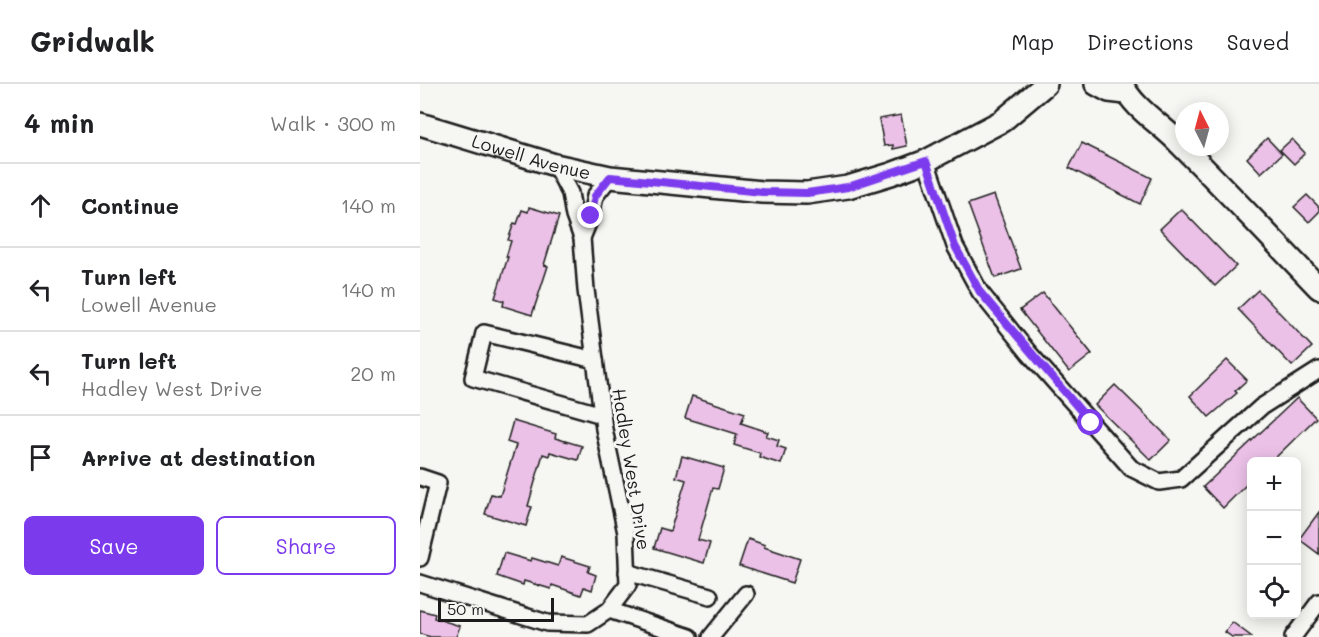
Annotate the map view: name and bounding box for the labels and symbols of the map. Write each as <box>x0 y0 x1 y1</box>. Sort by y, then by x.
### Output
north arrow <box>1175 102 1229 156</box>
street label: Lowell Avenue <box>469 128 593 184</box>
route end <box>577 202 603 228</box>
street label: Hadley West Drive <box>607 387 657 551</box>
route start <box>1077 409 1103 435</box>
scale bar <box>438 595 554 622</box>

